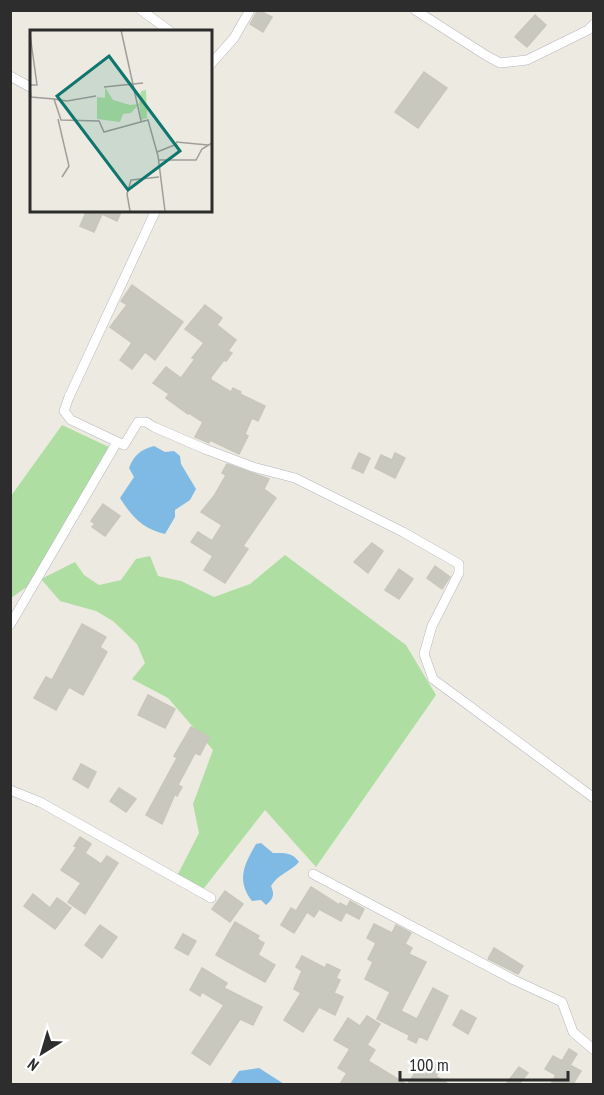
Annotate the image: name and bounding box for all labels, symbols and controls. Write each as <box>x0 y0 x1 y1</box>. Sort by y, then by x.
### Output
inset map <box>30 30 212 212</box>
north arrow <box>12 1023 72 1083</box>
scale bar <box>400 1044 568 1082</box>
text: 100 m <box>409 1053 449 1076</box>
text: N <box>24 1054 42 1076</box>

